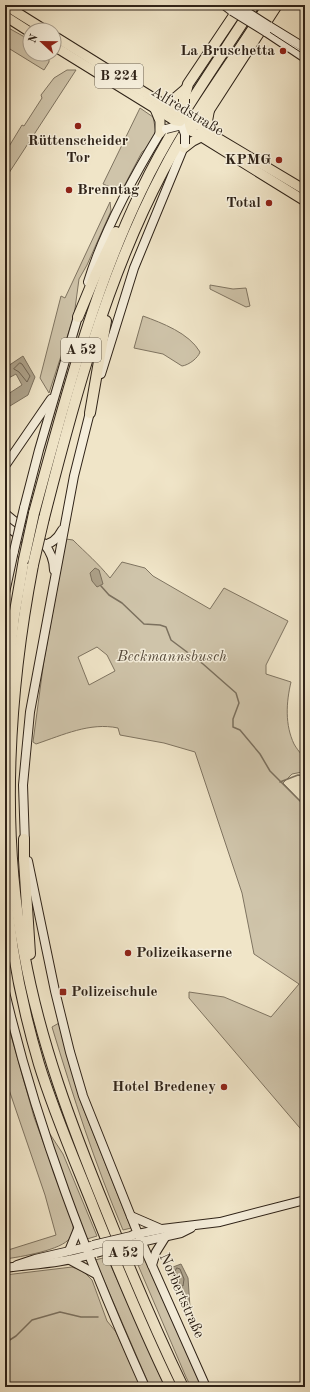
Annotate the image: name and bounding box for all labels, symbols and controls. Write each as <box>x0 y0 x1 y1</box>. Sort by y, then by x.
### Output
north arrow <box>22 22 62 62</box>
text: N <box>27 32 41 45</box>
place label: La Bruschetta <box>180 44 275 59</box>
marker: La Bruschetta <box>278 46 288 56</box>
road number: B 224 <box>95 64 143 88</box>
street label: Alfredstraße <box>148 85 226 139</box>
marker: Rüttenscheider Tor <box>73 121 83 131</box>
place label: Rüttenscheider Tor <box>28 134 129 166</box>
place label: KPMG <box>225 153 271 168</box>
marker: KPMG <box>274 155 284 165</box>
place label: Brenntag <box>77 183 140 198</box>
marker: Brenntag <box>64 185 74 195</box>
place label: Total <box>226 196 261 211</box>
marker: Total <box>264 198 274 208</box>
road number: A 52 <box>61 338 101 362</box>
park label: Beckmannsbusch <box>116 650 227 665</box>
place label: Polizeikaserne <box>136 946 232 961</box>
marker: Polizeikaserne <box>123 948 133 958</box>
place label: Polizeischule <box>71 985 158 1000</box>
marker: Polizeischule <box>58 987 68 997</box>
place label: Hotel Bredeney <box>112 1080 216 1095</box>
marker: Hotel Bredeney <box>219 1082 229 1092</box>
road number: A 52 <box>103 1241 143 1265</box>
street label: Norbertstraße <box>156 1251 206 1341</box>

